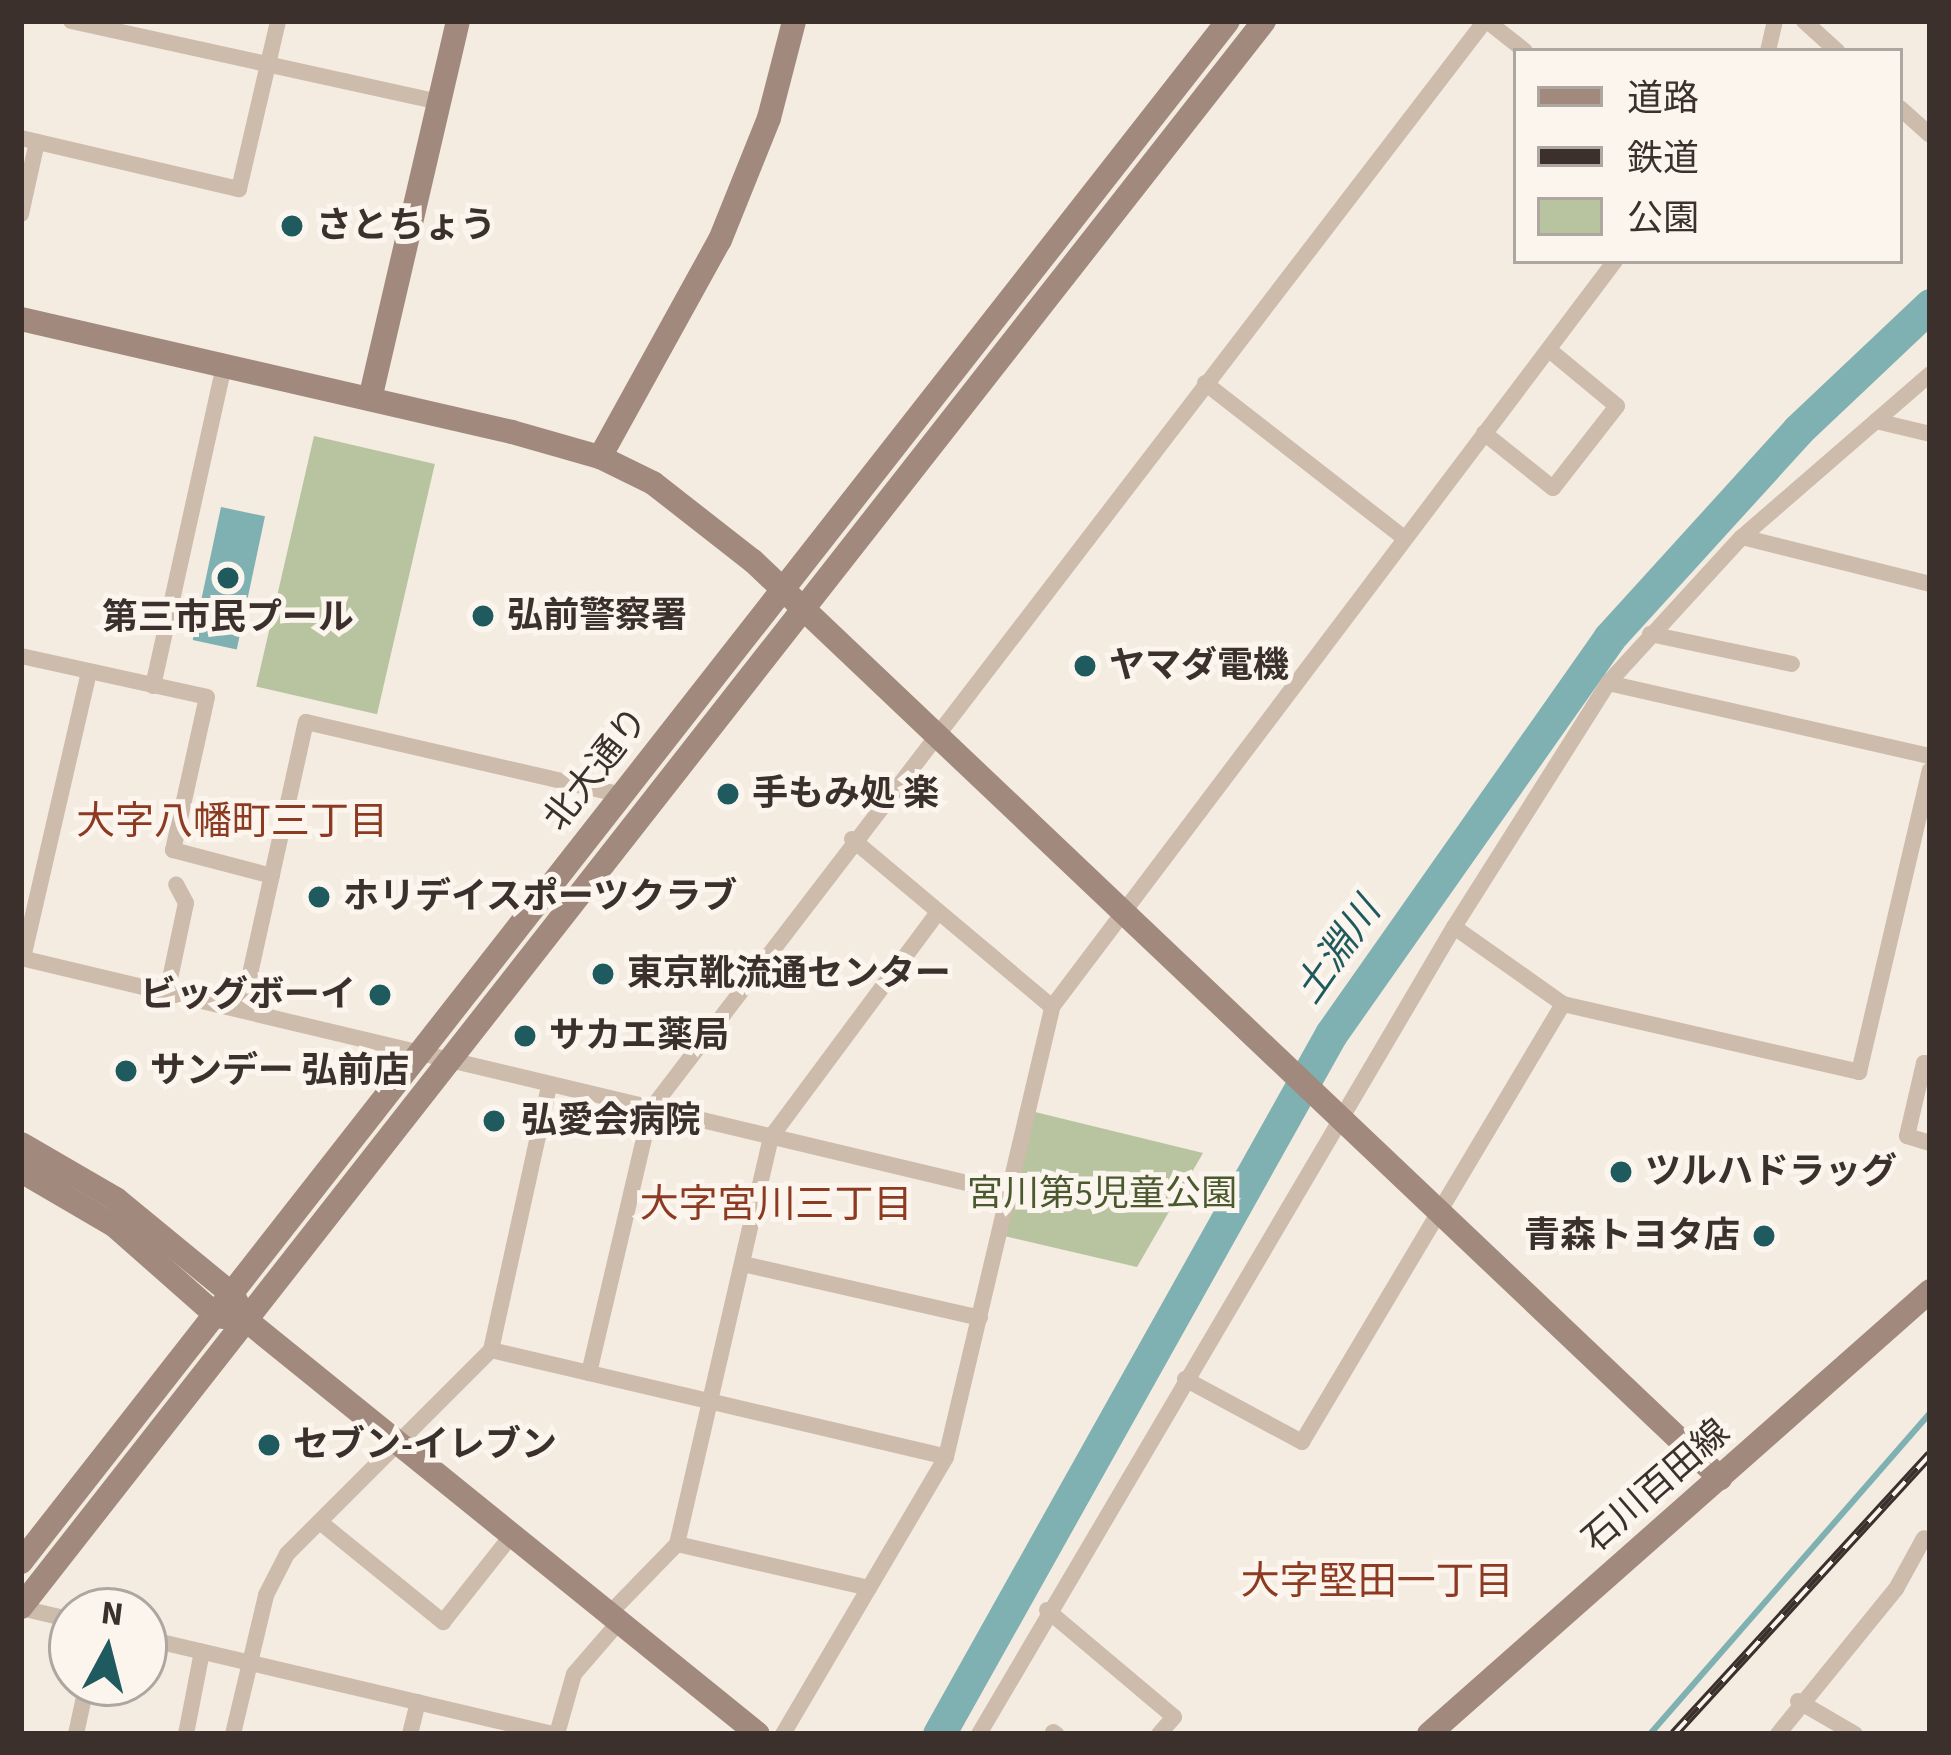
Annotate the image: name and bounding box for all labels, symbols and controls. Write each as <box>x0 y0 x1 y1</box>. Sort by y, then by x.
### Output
legend <box>1513 48 1903 264</box>
text: 道路 <box>1627 73 1699 124</box>
text: 鉄道 <box>1627 133 1699 184</box>
text: 公園 <box>1627 193 1699 244</box>
place label: さとちょう <box>316 204 496 248</box>
marker: さとちょう <box>279 213 305 239</box>
marker: 第三市民プール <box>215 565 241 591</box>
place label: 弘前警察署 <box>507 594 687 638</box>
place label: 第三市民プール <box>102 596 354 640</box>
marker: 弘前警察署 <box>470 603 496 629</box>
place label: ヤマダ電機 <box>1109 644 1289 688</box>
marker: ヤマダ電機 <box>1072 653 1098 679</box>
street label: 北大通り <box>535 699 657 839</box>
place label: 手もみ処 楽 <box>752 772 939 816</box>
marker: 手もみ処 楽 <box>715 781 741 807</box>
district label: 大字八幡町三丁目 <box>76 799 388 845</box>
place label: ホリデイスポーツクラブ <box>343 875 739 919</box>
marker: ホリデイスポーツクラブ <box>306 884 332 910</box>
water label: 土淵川 <box>1285 890 1391 1012</box>
place label: 東京靴流通センター <box>627 952 951 996</box>
marker: 東京靴流通センター <box>590 961 616 987</box>
place label: ビッグボーイ <box>140 973 356 1017</box>
marker: ビッグボーイ <box>367 982 393 1008</box>
place label: サカエ薬局 <box>549 1014 729 1058</box>
marker: サカエ薬局 <box>512 1023 538 1049</box>
place label: サンデー 弘前店 <box>150 1049 409 1093</box>
marker: サンデー 弘前店 <box>113 1058 139 1084</box>
place label: 弘愛会病院 <box>521 1099 701 1143</box>
marker: 弘愛会病院 <box>478 1105 510 1137</box>
place label: ツルハドラッグ <box>1645 1150 1897 1194</box>
marker: ツルハドラッグ <box>1608 1159 1634 1185</box>
park label: 宮川第5児童公園 <box>967 1172 1237 1216</box>
district label: 大字宮川三丁目 <box>640 1182 912 1228</box>
place label: 青森トヨタ店 <box>1524 1214 1740 1258</box>
marker: 青森トヨタ店 <box>1751 1223 1777 1249</box>
street label: 石川百田線 <box>1574 1411 1738 1561</box>
place label: セブン-イレブン <box>293 1423 557 1467</box>
marker: セブン-イレブン <box>256 1432 282 1458</box>
district label: 大字堅田一丁目 <box>1241 1559 1513 1605</box>
north arrow <box>48 1587 168 1707</box>
text: N <box>98 1589 126 1638</box>

